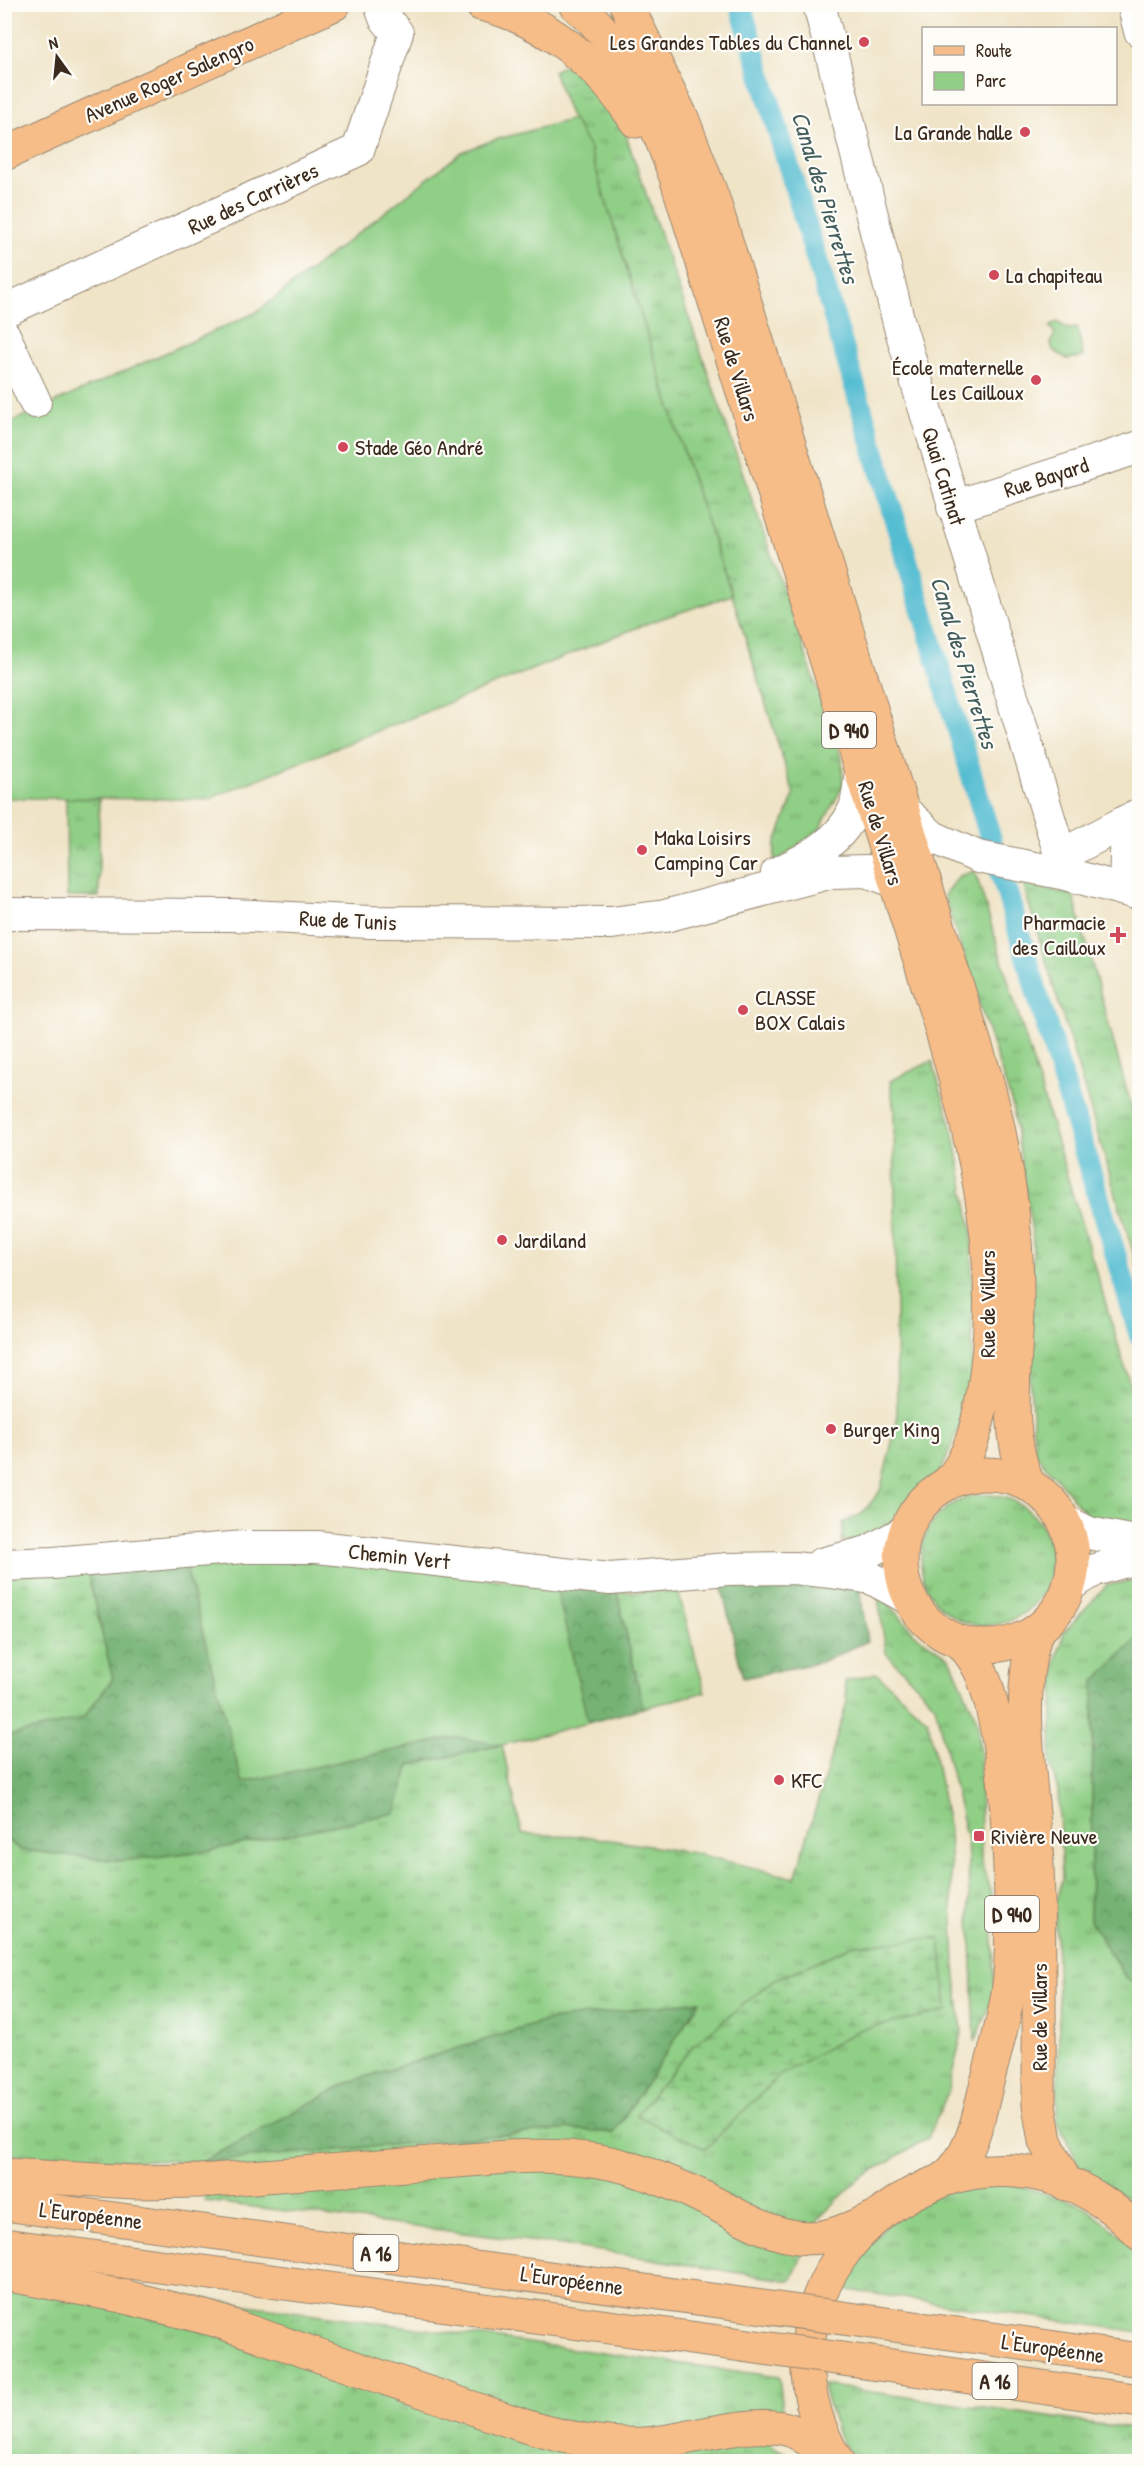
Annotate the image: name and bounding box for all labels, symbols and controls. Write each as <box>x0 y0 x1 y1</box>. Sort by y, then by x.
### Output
north arrow <box>27 27 87 87</box>
place label: Les Grandes Tables du Channel <box>610 27 852 57</box>
legend <box>922 27 1117 105</box>
street label: Avenue Roger Salengro <box>80 28 258 130</box>
text: N <box>46 31 61 54</box>
marker: Les Grandes Tables du Channel <box>857 35 871 49</box>
text: Route <box>976 38 1012 63</box>
text: Parc <box>976 68 1006 93</box>
water label: Canal des Pierrettes <box>785 107 868 290</box>
place label: La Grande halle <box>895 117 1013 147</box>
marker: La Grande halle <box>1018 125 1032 139</box>
street label: Rue des Carrières <box>183 155 323 241</box>
place label: La chapiteau <box>1006 260 1103 290</box>
marker: La chapiteau <box>987 268 1001 282</box>
street label: Rue de Villars <box>707 313 767 425</box>
place label: École maternelle Les Cailloux <box>892 352 1024 407</box>
marker: École maternelle Les Cailloux <box>1029 373 1043 387</box>
street label: Quai Catinat <box>915 423 973 529</box>
place label: Stade Géo André <box>355 432 484 462</box>
marker: Stade Géo André <box>336 440 350 454</box>
street label: Rue Bayard <box>1000 449 1093 505</box>
water label: Canal des Pierrettes <box>924 572 1007 755</box>
road number: D 940 <box>822 712 876 748</box>
street label: Rue de Villars <box>851 777 911 889</box>
place label: Maka Loisirs Camping Car <box>654 822 758 877</box>
marker: Maka Loisirs Camping Car <box>635 843 649 857</box>
street label: Rue de Tunis <box>299 902 397 938</box>
place label: Pharmacie des Cailloux <box>1013 907 1106 962</box>
marker: Pharmacie des Cailloux <box>1111 928 1125 942</box>
place label: CLASSE BOX Calais <box>755 982 845 1037</box>
marker: CLASSE BOX Calais <box>736 1003 750 1017</box>
place label: Jardiland <box>514 1225 586 1255</box>
marker: Jardiland <box>495 1233 509 1247</box>
street label: Rue de Villars <box>972 1250 1002 1358</box>
place label: Burger King <box>843 1414 940 1444</box>
marker: Burger King <box>824 1422 838 1436</box>
street label: Chemin Vert <box>347 1536 452 1576</box>
place label: KFC <box>791 1765 823 1795</box>
marker: KFC <box>772 1773 786 1787</box>
place label: Rivière Neuve <box>991 1821 1098 1851</box>
marker: Rivière Neuve <box>972 1829 986 1843</box>
road number: D 940 <box>985 1896 1039 1932</box>
street label: Rue de Villars <box>1024 1963 1054 2071</box>
street label: L'Européenne <box>38 2194 144 2236</box>
road number: A 16 <box>354 2235 398 2271</box>
street label: L'Européenne <box>519 2258 625 2302</box>
street label: L'Européenne <box>1000 2326 1106 2370</box>
road number: A 16 <box>972 2363 1018 2399</box>

